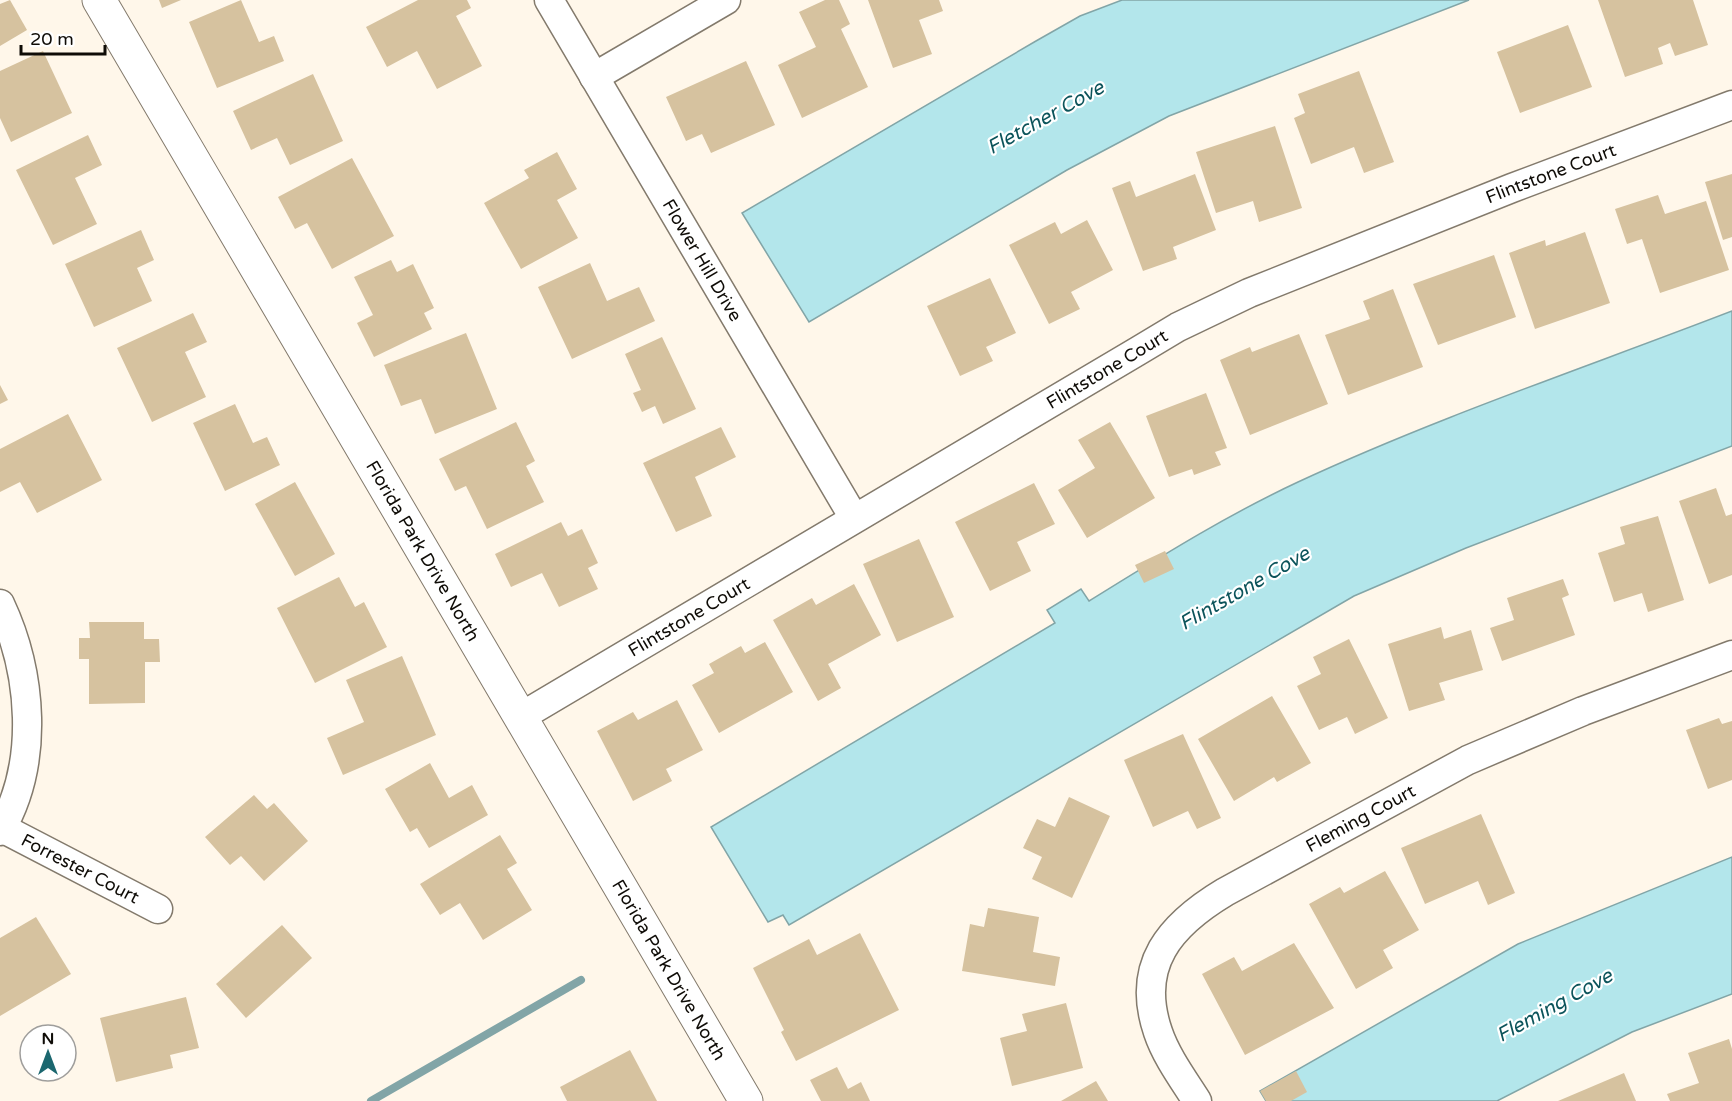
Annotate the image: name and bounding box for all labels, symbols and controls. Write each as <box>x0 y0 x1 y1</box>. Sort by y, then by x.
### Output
scale bar <box>21 18 105 56</box>
text: 20 m <box>30 28 74 50</box>
water label: Fletcher Cove <box>983 75 1110 160</box>
street label: Flintstone Court <box>1483 139 1619 208</box>
street label: Flower Hill Drive <box>658 195 747 325</box>
street label: Flintstone Court <box>1042 325 1172 414</box>
street label: Florida Park Drive North <box>361 457 484 645</box>
water label: Flintstone Cove <box>1175 541 1316 636</box>
street label: Flintstone Court <box>624 573 754 662</box>
street label: Fleming Court <box>1302 780 1419 857</box>
street label: Forrester Court <box>17 829 143 908</box>
street label: Florida Park Drive North <box>607 876 731 1064</box>
water label: Fleming Cove <box>1492 963 1618 1048</box>
north arrow <box>18 1023 78 1083</box>
text: N <box>42 1029 54 1049</box>

